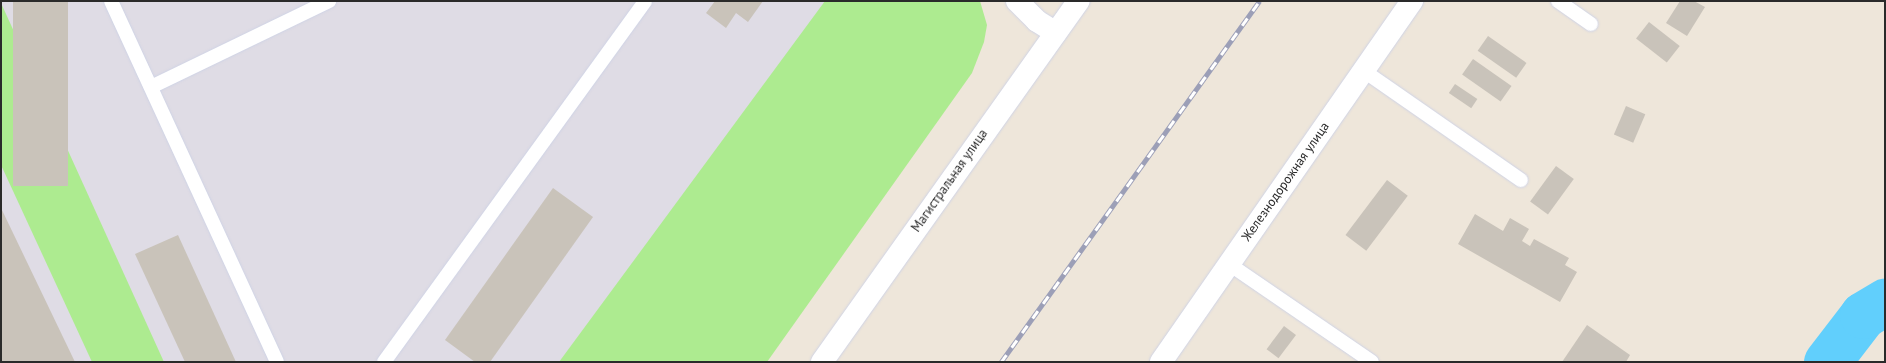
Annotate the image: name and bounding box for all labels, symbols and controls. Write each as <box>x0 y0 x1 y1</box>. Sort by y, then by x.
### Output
street label: Железнодорожная улица <box>1239 119 1333 245</box>
street label: Магистральная улица <box>909 127 991 235</box>

